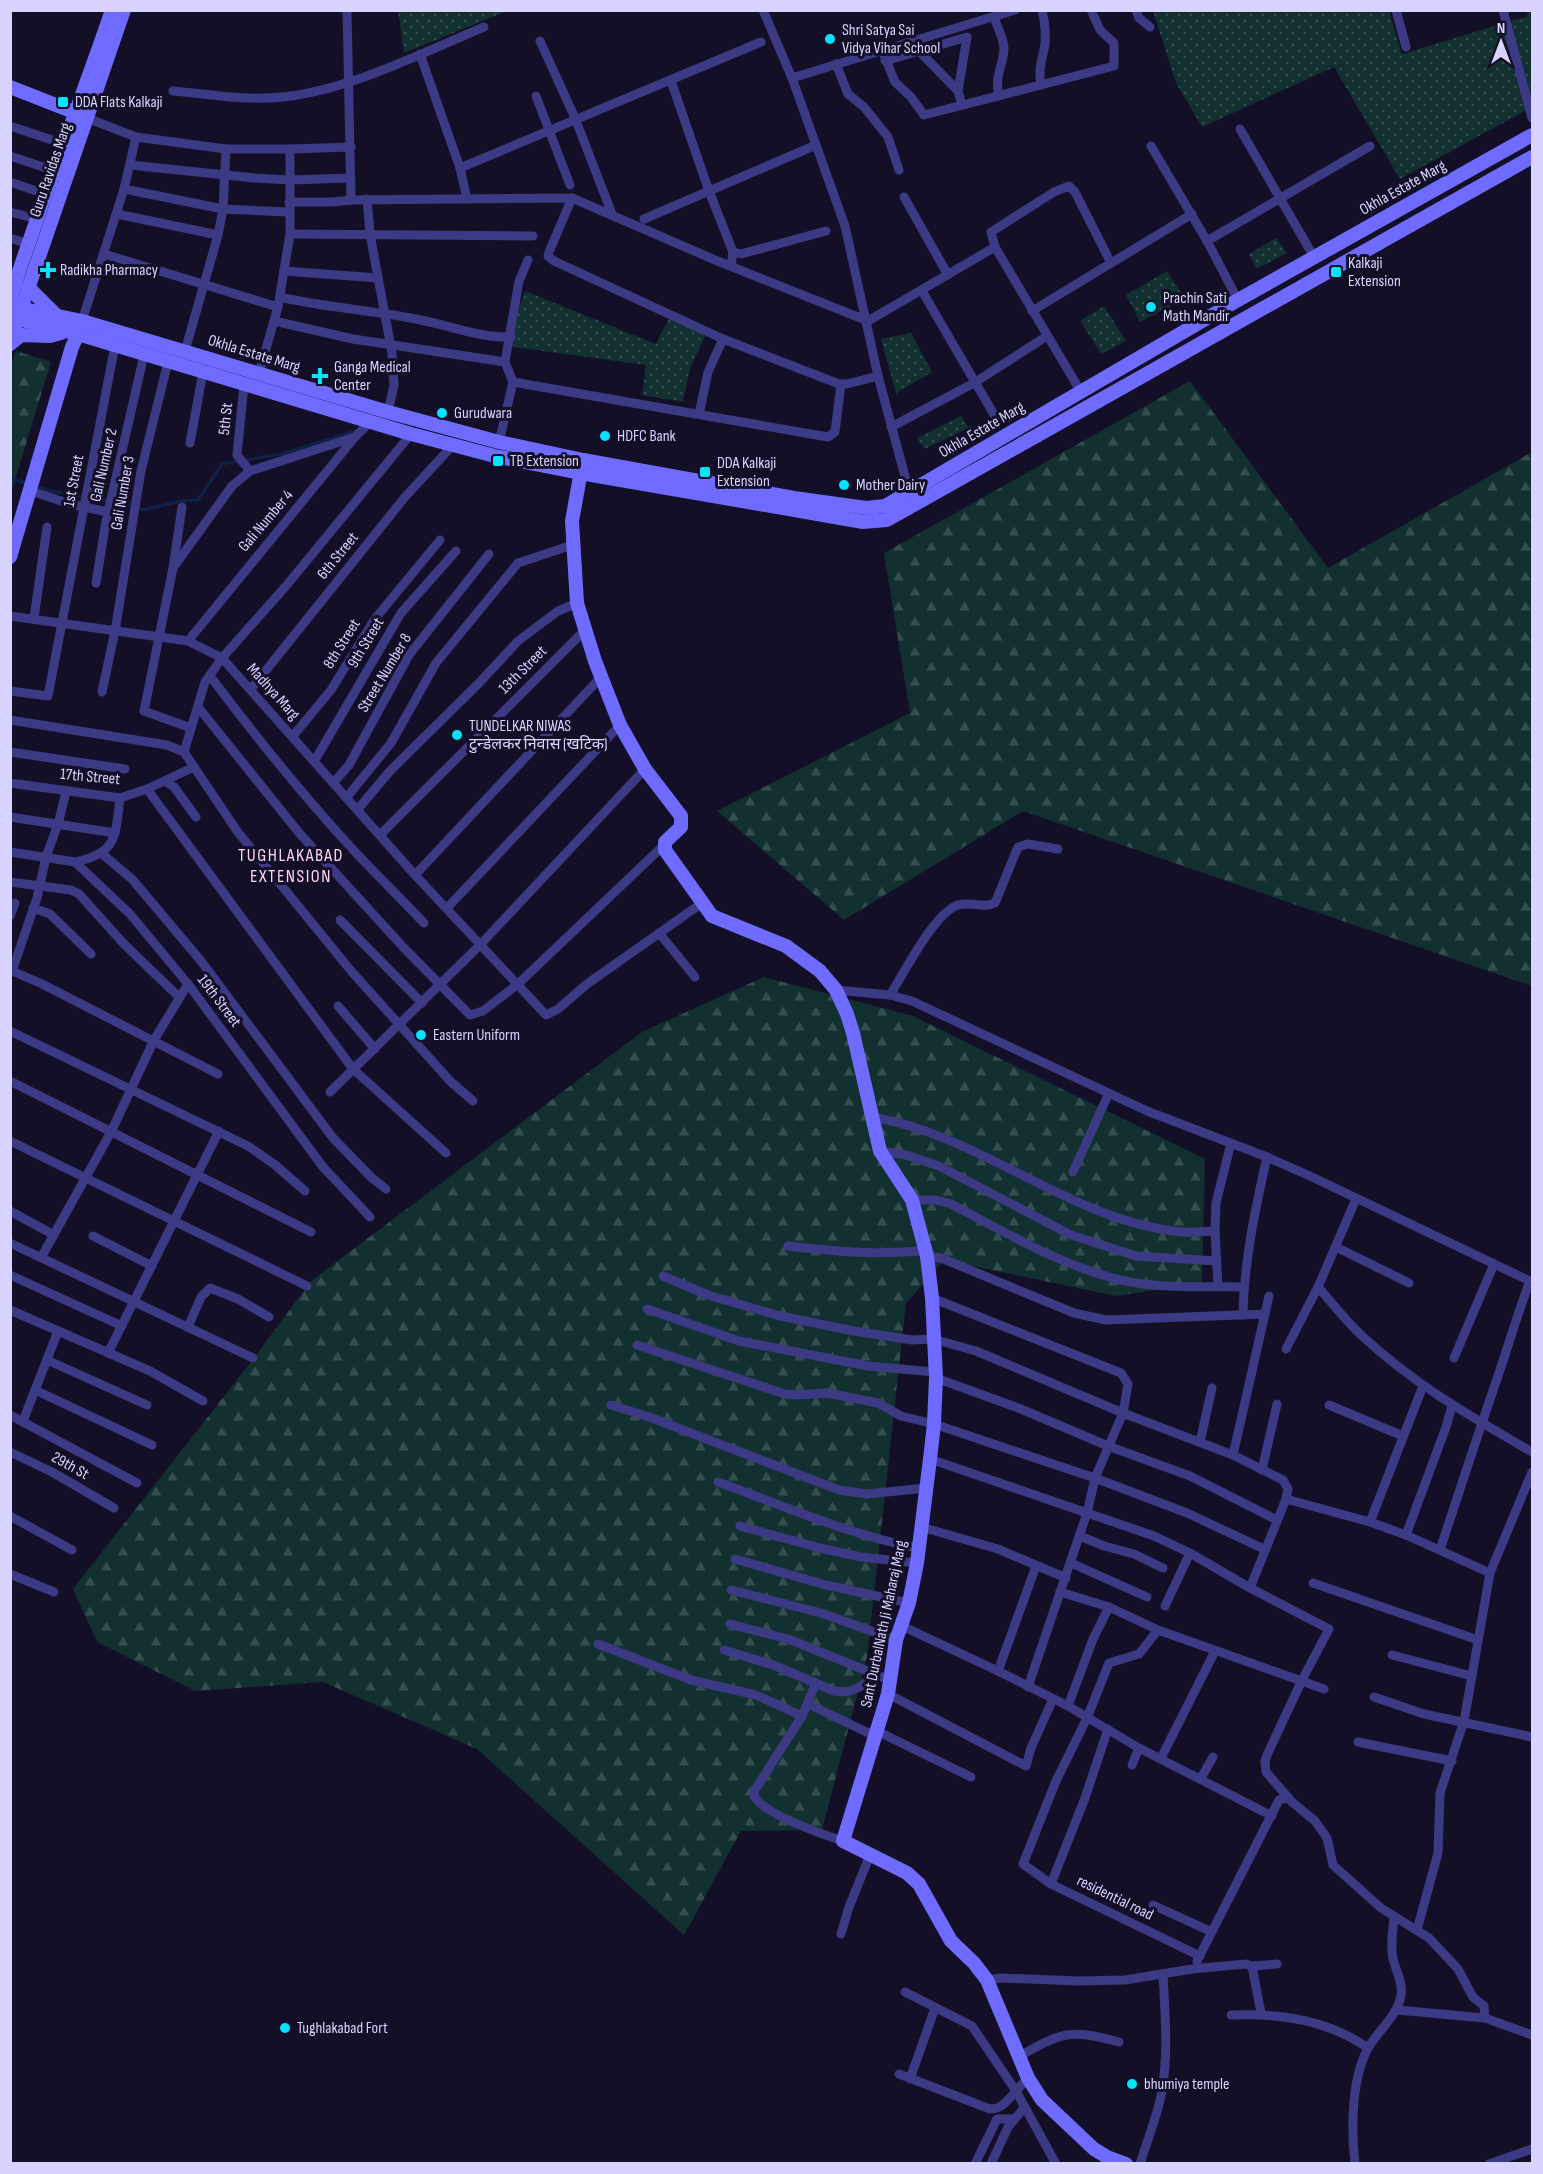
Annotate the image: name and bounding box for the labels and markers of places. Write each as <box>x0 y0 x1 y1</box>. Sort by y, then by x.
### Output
place label: Shri Satya Sai Vidya Vihar School <box>842 21 940 58</box>
marker: Shri Satya Sai Vidya Vihar School <box>823 32 837 46</box>
place label: DDA Flats Kalkaji <box>75 93 163 112</box>
marker: DDA Flats Kalkaji <box>56 95 70 109</box>
place label: Kalkaji Extension <box>1348 254 1401 291</box>
place label: Radikha Pharmacy <box>60 261 158 280</box>
marker: Radikha Pharmacy <box>41 263 55 277</box>
marker: Kalkaji Extension <box>1329 265 1343 279</box>
place label: Prachin Sati Math Mandir <box>1163 289 1230 326</box>
marker: Prachin Sati Math Mandir <box>1144 300 1158 314</box>
place label: Ganga Medical Center <box>334 358 411 395</box>
marker: Ganga Medical Center <box>311 367 329 385</box>
place label: Gurudwara <box>454 404 512 423</box>
marker: Gurudwara <box>435 406 449 420</box>
place label: HDFC Bank <box>617 427 676 446</box>
marker: HDFC Bank <box>598 429 612 443</box>
place label: TB Extension <box>510 452 579 471</box>
marker: TB Extension <box>491 454 505 468</box>
place label: DDA Kalkaji Extension <box>717 454 776 491</box>
marker: DDA Kalkaji Extension <box>698 465 712 479</box>
place label: Mother Dairy <box>856 476 925 495</box>
marker: Mother Dairy <box>837 478 851 492</box>
place label: TUNDELKAR NIWAS टुन्डेलकर निवास (खटिक) <box>468 717 608 754</box>
marker: TUNDELKAR NIWAS टुन्डेलकर निवास (खटिक) <box>450 728 464 742</box>
place label: Eastern Uniform <box>433 1026 520 1045</box>
marker: Eastern Uniform <box>414 1028 428 1042</box>
place label: Tughlakabad Fort <box>297 2019 388 2038</box>
marker: Tughlakabad Fort <box>278 2021 292 2035</box>
place label: bhumiya temple <box>1144 2075 1229 2094</box>
marker: bhumiya temple <box>1125 2077 1139 2091</box>

